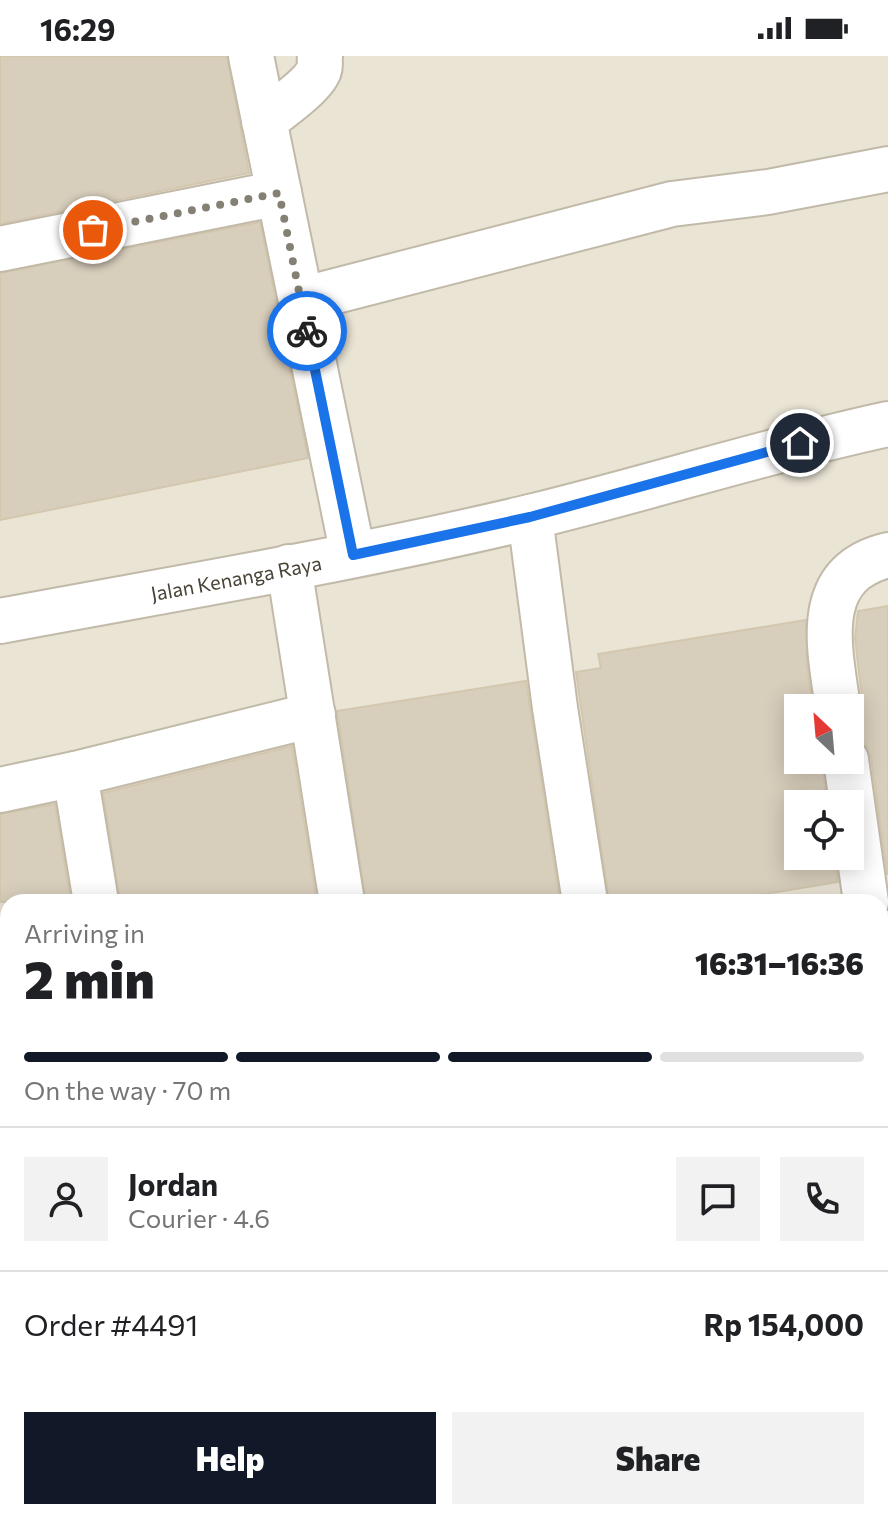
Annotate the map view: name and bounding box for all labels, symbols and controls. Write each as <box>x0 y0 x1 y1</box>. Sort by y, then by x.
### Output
text: 16:29 <box>40 10 115 47</box>
pin <box>59 196 127 264</box>
icon: bag <box>71 208 115 252</box>
courier <box>267 291 347 371</box>
icon: bike <box>285 309 329 353</box>
pin <box>766 409 834 477</box>
icon: home <box>778 421 822 465</box>
street label: Jalan Kenanga Raya <box>149 550 323 605</box>
north arrow <box>784 694 864 774</box>
map controls <box>784 694 864 870</box>
button: locate <box>784 790 864 870</box>
text: Arriving in <box>24 917 145 948</box>
text: 16:31–16:36 <box>695 944 864 981</box>
text: 2 min <box>24 946 155 1010</box>
text: On the way · 70 m <box>24 1074 231 1105</box>
button: person <box>24 1157 108 1241</box>
button: chat <box>676 1157 760 1241</box>
button: phone <box>780 1157 864 1241</box>
text: Jordan <box>128 1165 218 1202</box>
text: Courier · 4.6 <box>128 1202 270 1233</box>
text: Order #4491 <box>24 1305 198 1342</box>
text: Rp 154,000 <box>704 1305 864 1342</box>
button: Help <box>24 1412 436 1504</box>
button: Share <box>452 1412 864 1504</box>

